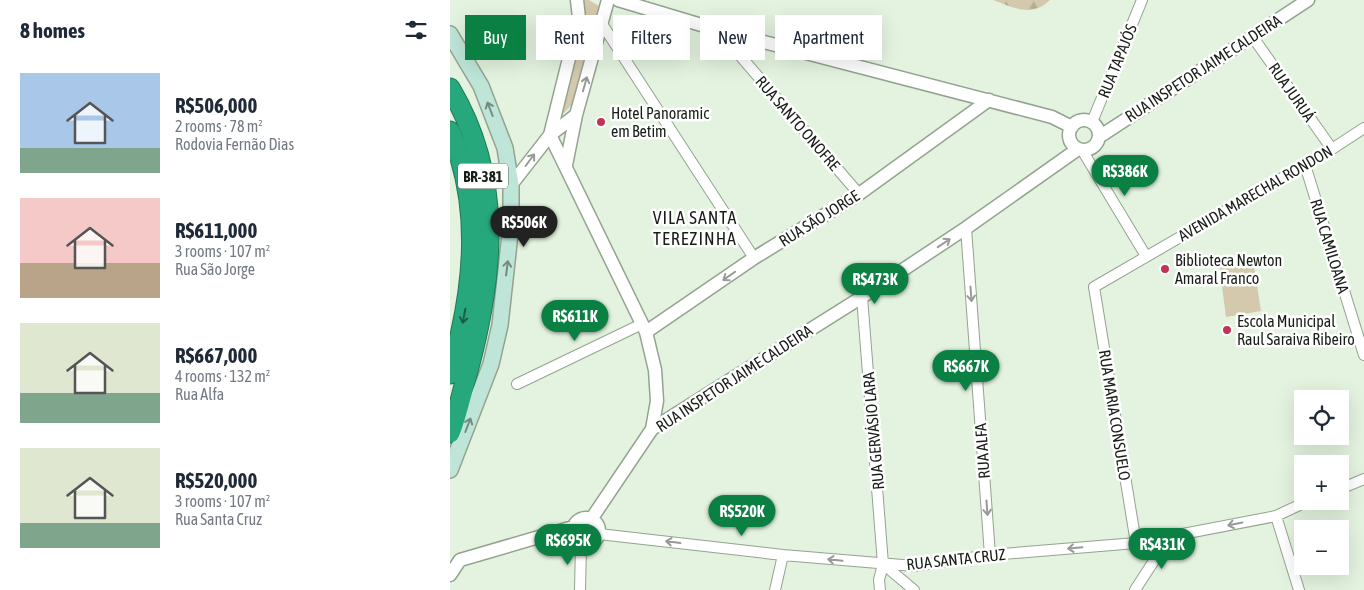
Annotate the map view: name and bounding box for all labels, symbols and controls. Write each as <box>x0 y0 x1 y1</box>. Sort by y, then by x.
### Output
street label: RUA INSPETOR JAIME CALDEIRA <box>1122 11 1284 125</box>
chip: Buy <box>465 15 526 60</box>
chip: Rent <box>536 15 603 60</box>
chip: Filters <box>613 15 690 60</box>
chip: New <box>700 15 765 60</box>
chip: Apartment <box>775 15 882 60</box>
icon: filters <box>402 16 430 44</box>
text: 8 homes <box>20 18 85 42</box>
street label: RUA TAPAJÓS <box>1094 21 1140 100</box>
street label: RUA JURUÁ <box>1265 59 1319 125</box>
street label: RUA SANTO ONOFRE <box>752 72 844 174</box>
one-way arrow <box>580 76 590 92</box>
icon: home <box>60 93 120 153</box>
text: R$506,000 <box>175 93 257 117</box>
one-way arrow <box>485 102 494 117</box>
place label: Hotel Panoramic em Betim <box>611 104 709 140</box>
marker: Hotel Panoramic em Betim <box>595 116 607 128</box>
text: 2 rooms · 78 m² <box>175 117 263 135</box>
text: Rodovia Fernão Dias <box>175 135 294 153</box>
street label: AVENIDA MARECHAL RONDON <box>1175 141 1335 245</box>
one-way arrow <box>525 154 536 167</box>
pin: R$386K <box>1084 154 1166 197</box>
text: R$386K <box>1102 162 1148 180</box>
road number: BR-381 <box>458 164 508 188</box>
street label: RUA SÃO JORGE <box>776 186 863 250</box>
street label: RUA CAMILOANA <box>1307 197 1353 295</box>
pin: R$506K <box>483 206 565 248</box>
district label: VILA SANTA TEREZINHA <box>653 207 737 249</box>
text: R$506K <box>501 213 547 231</box>
icon: home <box>60 218 120 278</box>
text: R$611,000 <box>175 218 257 242</box>
one-way arrow <box>936 238 950 248</box>
text: 3 rooms · 107 m² <box>175 242 270 260</box>
place label: Biblioteca Newton Amaral Franco <box>1175 251 1282 287</box>
text: Rua São Jorge <box>175 260 255 278</box>
one-way arrow <box>502 260 512 276</box>
pin: R$473K <box>834 262 916 305</box>
marker: Biblioteca Newton Amaral Franco <box>1159 263 1171 275</box>
text: R$473K <box>852 270 898 288</box>
one-way arrow <box>722 271 736 281</box>
one-way arrow <box>966 285 976 301</box>
pin: R$611K <box>534 300 616 342</box>
text: R$611K <box>552 307 598 325</box>
one-way arrow <box>459 308 468 324</box>
place label: Escola Municipal Raul Saraiva Ribeiro <box>1237 312 1355 348</box>
street label: RUA INSPETOR JAIME CALDEIRA <box>653 321 815 435</box>
marker: Escola Municipal Raul Saraiva Ribeiro <box>1221 324 1233 336</box>
icon: home <box>60 343 120 403</box>
text: R$667,000 <box>175 343 257 367</box>
street label: RUA MARIA CONSUELO <box>1096 348 1134 482</box>
pin: R$667K <box>925 350 1007 392</box>
text: R$667K <box>943 357 989 375</box>
text: 4 rooms · 132 m² <box>175 367 270 385</box>
street label: RUA GERVÁSIO LARA <box>859 371 887 491</box>
text: Rua Alfa <box>175 385 224 403</box>
map controls <box>1294 390 1349 575</box>
button: locate <box>1294 390 1349 445</box>
one-way arrow <box>464 417 473 433</box>
street label: RUA ALFA <box>971 423 993 479</box>
button: + <box>1294 455 1349 510</box>
icon: home <box>60 468 120 528</box>
text: R$520,000 <box>175 468 257 492</box>
text: 3 rooms · 107 m² <box>175 492 270 510</box>
pin: R$520K <box>701 494 783 537</box>
one-way arrow <box>982 500 991 516</box>
text: R$520K <box>719 502 765 520</box>
text: Rua Santa Cruz <box>175 510 262 528</box>
one-way arrow <box>1228 519 1244 529</box>
button: − <box>1294 520 1349 575</box>
pin: R$695K <box>527 524 609 566</box>
pin: R$431K <box>1121 528 1203 570</box>
text: R$695K <box>545 531 591 549</box>
text: R$431K <box>1139 535 1185 553</box>
one-way arrow <box>665 537 681 547</box>
one-way arrow <box>1067 543 1083 553</box>
street label: RUA SANTA CRUZ <box>905 545 1007 573</box>
one-way arrow <box>827 555 843 565</box>

